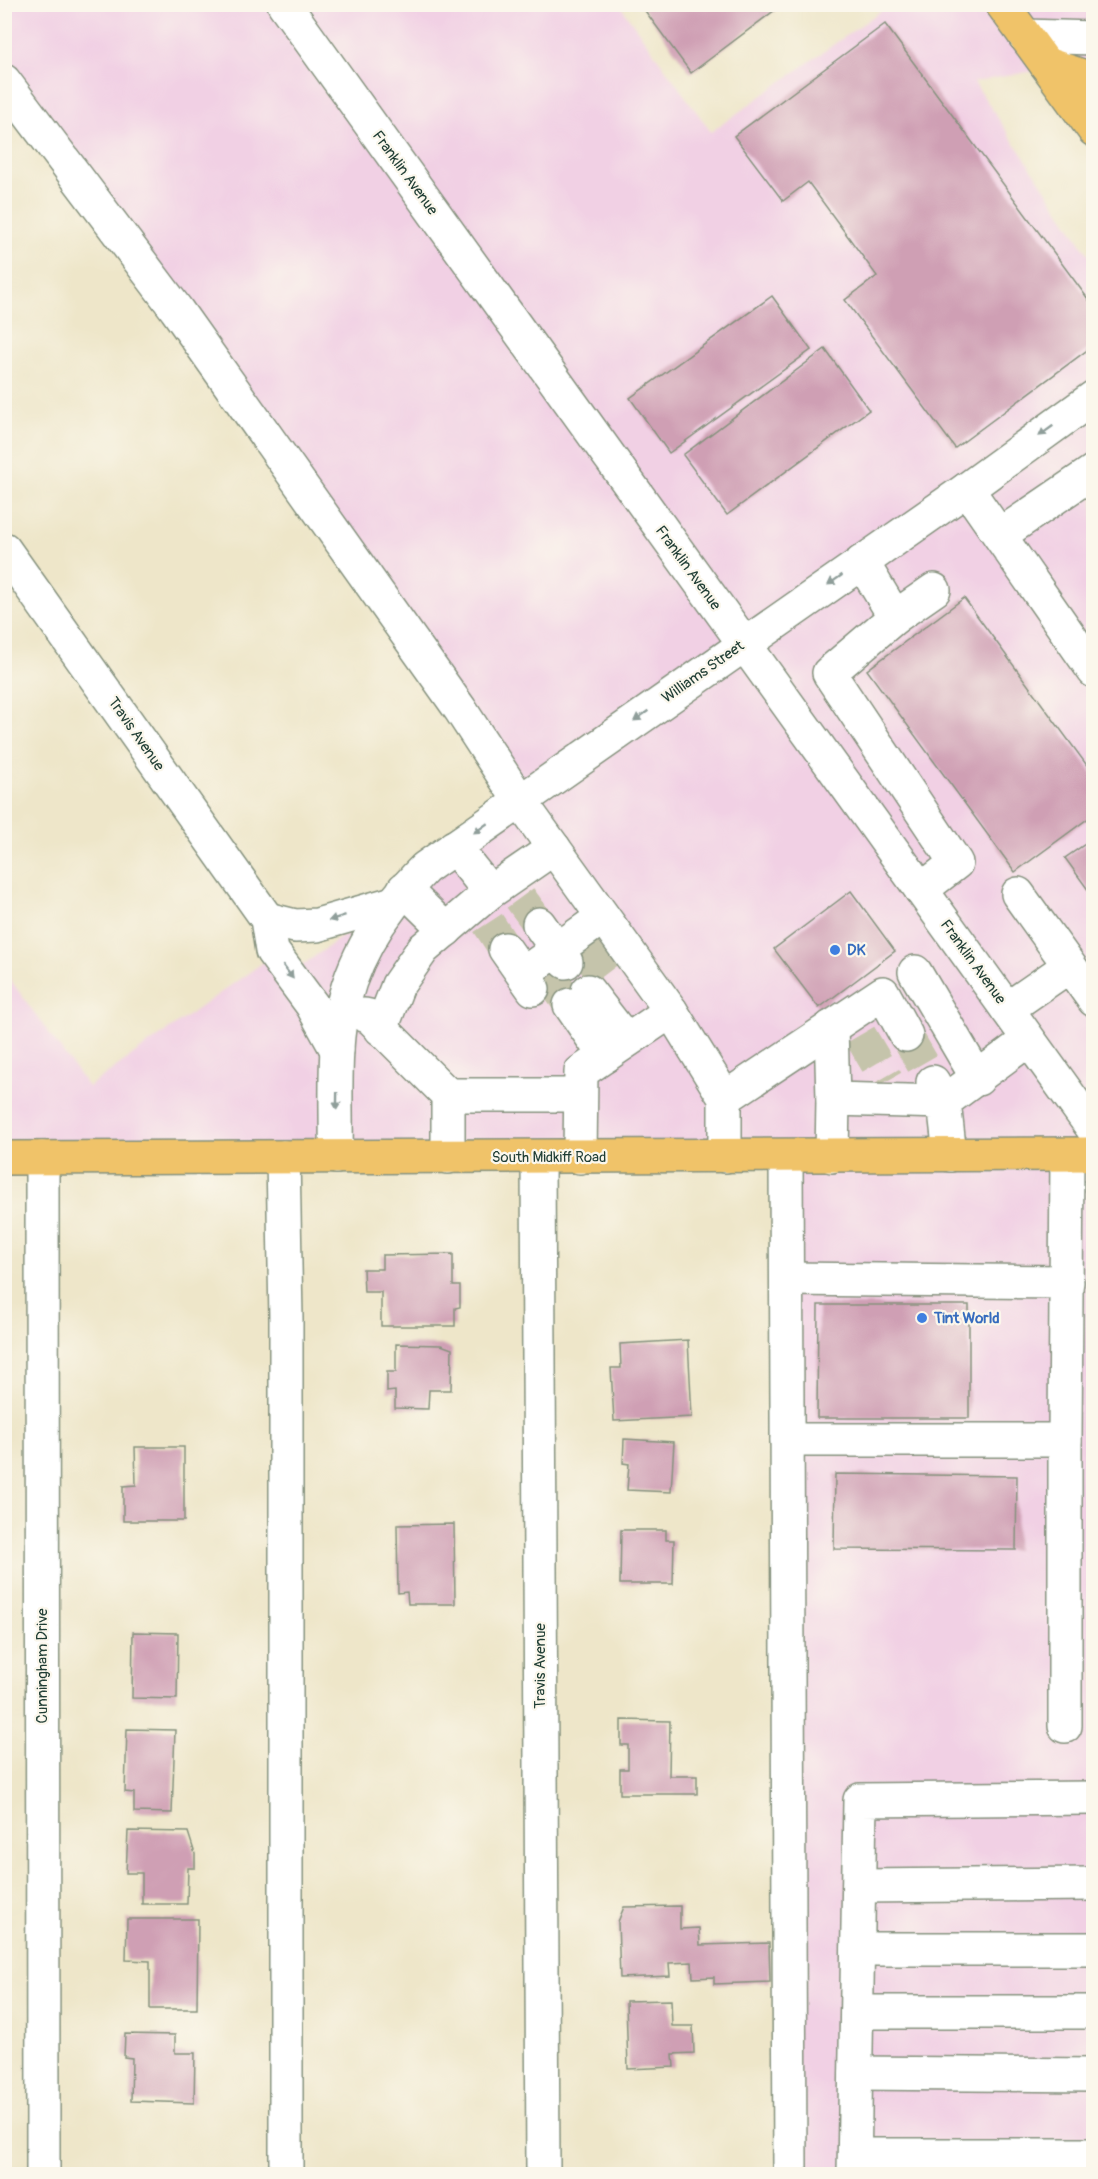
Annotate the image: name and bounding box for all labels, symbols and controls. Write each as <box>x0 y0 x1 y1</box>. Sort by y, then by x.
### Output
street label: Franklin Avenue <box>368 127 442 219</box>
one-way arrow <box>1039 425 1054 437</box>
street label: Franklin Avenue <box>651 522 725 614</box>
one-way arrow <box>828 574 844 586</box>
street label: Williams Street <box>658 636 749 707</box>
street label: Travis Avenue <box>104 693 169 775</box>
one-way arrow <box>633 710 649 721</box>
one-way arrow <box>474 822 490 834</box>
one-way arrow <box>328 914 346 924</box>
street label: Franklin Avenue <box>936 916 1010 1008</box>
place label: DK <box>847 941 865 960</box>
marker: DK <box>828 943 842 957</box>
one-way arrow <box>282 964 295 980</box>
one-way arrow <box>332 1092 342 1111</box>
street label: South Midkiff Road <box>492 1148 606 1167</box>
place label: Tint World <box>933 1309 1000 1328</box>
marker: Tint World <box>915 1311 929 1325</box>
street label: Cunningham Drive <box>33 1608 52 1724</box>
street label: Travis Avenue <box>531 1623 550 1709</box>

